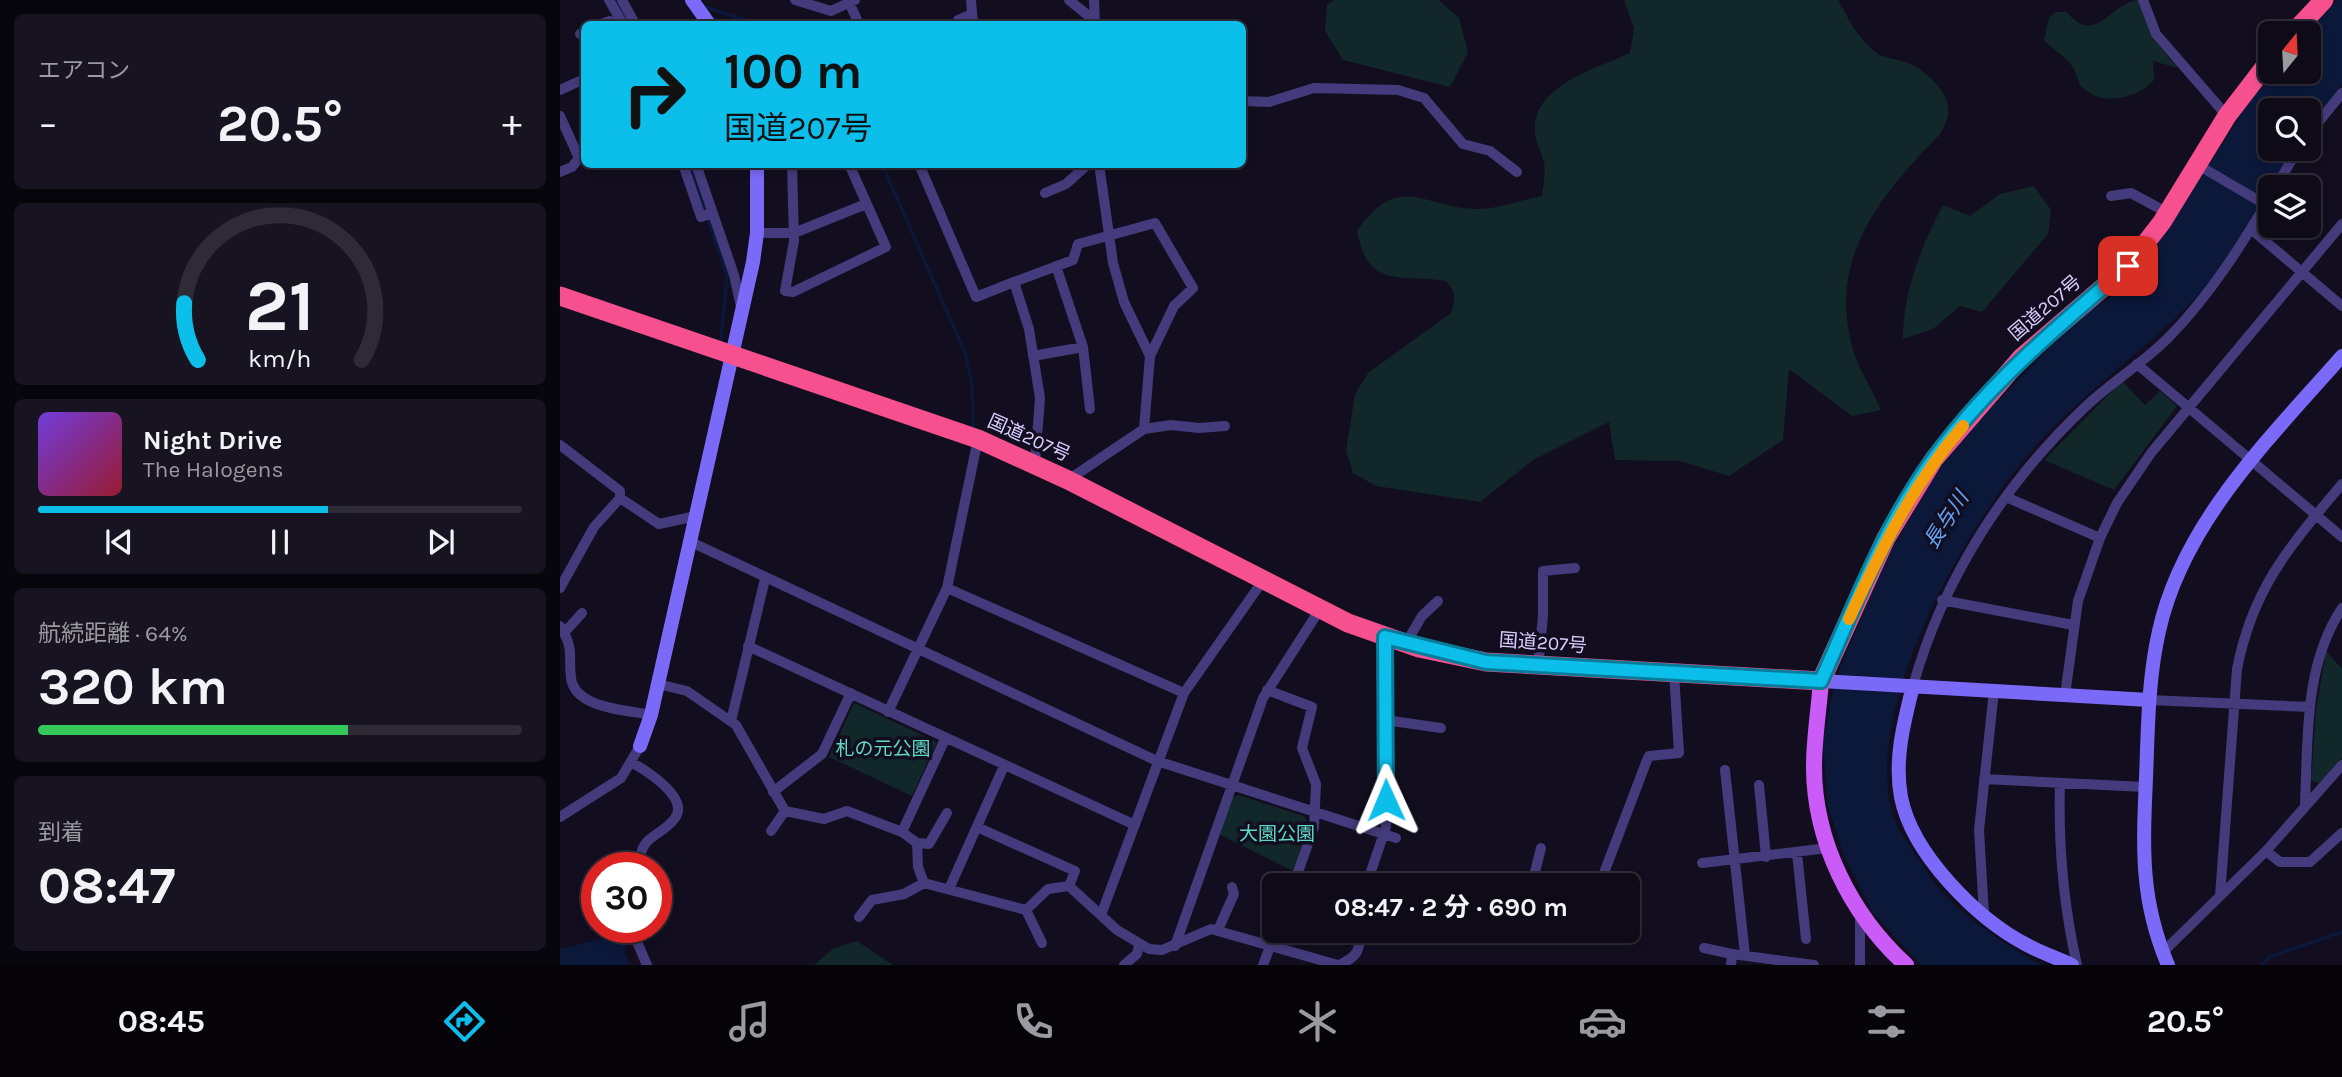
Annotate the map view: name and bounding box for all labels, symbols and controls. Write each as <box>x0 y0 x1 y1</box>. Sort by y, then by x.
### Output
north arrow <box>2258 21 2320 84</box>
map controls <box>2258 21 2321 238</box>
text: 100 m <box>724 43 862 100</box>
icon: right <box>609 49 700 140</box>
text: エアコン <box>38 57 130 84</box>
text: 20.5° <box>217 93 343 154</box>
button: search <box>2258 98 2321 161</box>
text: − <box>38 101 58 146</box>
text: + <box>502 101 522 146</box>
text: 国道207号 <box>724 110 873 147</box>
button: layers <box>2258 175 2321 238</box>
pin <box>2098 236 2158 296</box>
icon: arrive <box>2109 247 2147 285</box>
text: 21 <box>245 263 315 348</box>
street label: 国道207号 <box>2004 271 2086 345</box>
text: km/h <box>248 344 312 373</box>
street label: 国道207号 <box>984 410 1074 466</box>
text: Night Drive <box>143 425 282 456</box>
text: The Halogens <box>143 456 283 483</box>
water label: 長与川 <box>1919 485 1974 553</box>
icon: previous <box>100 523 138 561</box>
icon: pause <box>261 523 299 561</box>
icon: next <box>422 523 460 561</box>
text: 航続距離 · 64% <box>38 620 188 647</box>
street label: 国道207号 <box>1498 629 1588 657</box>
text: 320 km <box>38 656 228 717</box>
park label: 札の元公園 <box>835 738 931 760</box>
position arrow <box>1349 763 1423 837</box>
text: 到着 <box>38 819 84 846</box>
park label: 大園公園 <box>1239 823 1315 845</box>
speed limit sign: 30 <box>581 852 672 943</box>
text: 08:47 <box>38 855 175 916</box>
text: 08:47 · 2 分 · 690 m <box>1334 892 1568 923</box>
icon: directions <box>440 997 489 1046</box>
icon: music <box>725 997 774 1046</box>
icon: phone <box>1009 997 1058 1046</box>
icon: climate <box>1293 997 1342 1046</box>
icon: car <box>1578 997 1627 1046</box>
icon: filters <box>1862 997 1911 1046</box>
text: 08:45 <box>118 1003 205 1040</box>
text: 20.5° <box>2147 1003 2224 1040</box>

